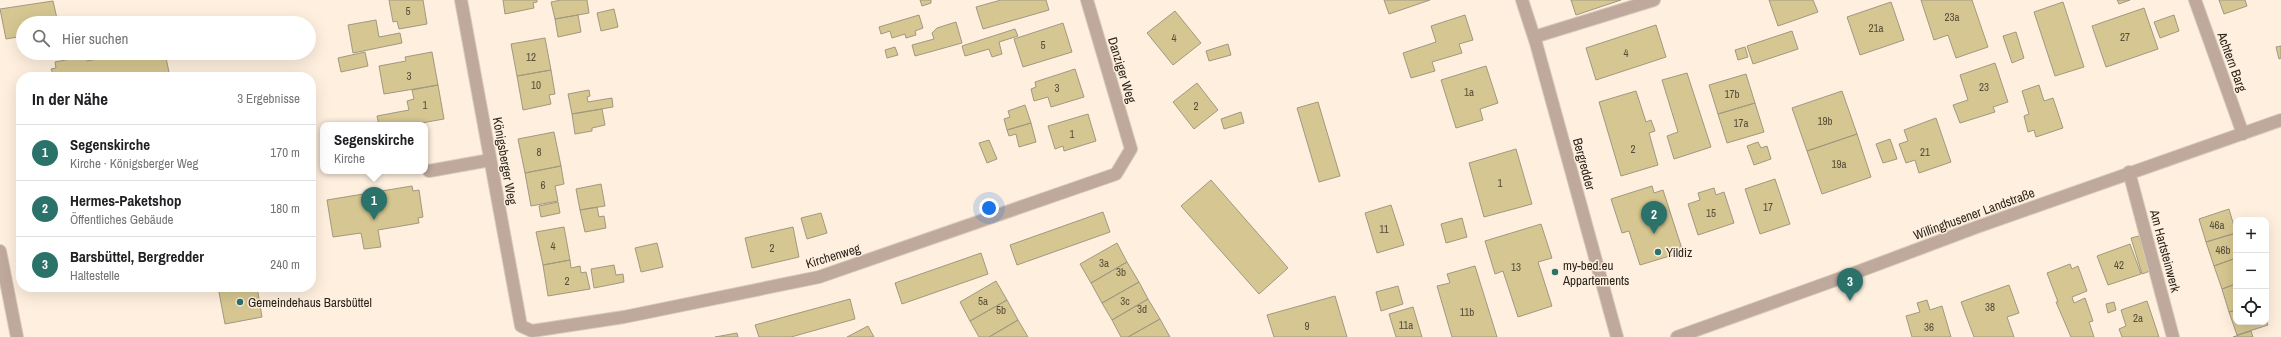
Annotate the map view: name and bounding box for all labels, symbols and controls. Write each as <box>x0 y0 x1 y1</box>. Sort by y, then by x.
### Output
house number: 5 <box>405 4 411 18</box>
house number: 23a <box>1944 10 1960 24</box>
search box <box>16 16 316 60</box>
house number: 21a <box>1868 21 1884 35</box>
icon: search <box>30 27 52 49</box>
text: Hier suchen <box>62 28 128 49</box>
street label: Achtern Barg <box>2213 29 2251 94</box>
house number: 27 <box>2120 30 2130 44</box>
house number: 4 <box>1171 31 1177 45</box>
street label: Danziger Weg <box>1104 35 1140 105</box>
house number: 5 <box>1040 38 1046 52</box>
house number: 4 <box>1623 46 1629 60</box>
house number: 12 <box>526 50 536 64</box>
house number: 3 <box>406 69 412 83</box>
house number: 10 <box>531 78 541 92</box>
house number: 23 <box>1979 80 1989 94</box>
house number: 3 <box>1054 81 1060 95</box>
house number: 1a <box>1464 85 1474 99</box>
text: In der Nähe <box>32 87 108 110</box>
house number: 17b <box>1724 87 1740 101</box>
text: 3 Ergebnisse <box>237 90 300 107</box>
house number: 1 <box>422 98 428 112</box>
house number: 2 <box>1193 99 1199 113</box>
house number: 19b <box>1817 114 1833 128</box>
street label: Königsberger Weg <box>489 116 521 206</box>
house number: 17a <box>1733 116 1749 130</box>
popup <box>320 122 428 174</box>
house number: 1 <box>1069 127 1075 141</box>
text: Segenskirche <box>334 129 414 150</box>
text: Segenskirche <box>70 134 150 155</box>
street label: Bergredder <box>1569 136 1599 192</box>
house number: 2 <box>1630 142 1636 156</box>
text: 1 <box>42 144 48 161</box>
text: 170 m <box>270 144 300 161</box>
house number: 8 <box>536 145 542 159</box>
house number: 21 <box>1920 145 1930 159</box>
text: Kirche <box>334 150 365 167</box>
text: Kirche · Königsberger Weg <box>70 155 198 172</box>
house number: 19a <box>1831 157 1847 171</box>
house number: 1 <box>1497 176 1503 190</box>
house number: 6 <box>540 178 546 192</box>
street label: Willinghusener Landstraße <box>1911 184 2037 244</box>
pin: 1 <box>361 187 387 220</box>
text: Hermes-Paketshop <box>70 190 181 211</box>
your location <box>979 198 999 218</box>
text: 2 <box>42 200 48 217</box>
text: 180 m <box>270 200 300 217</box>
house number: 17 <box>1763 200 1773 214</box>
pin: 2 <box>1641 201 1667 234</box>
house number: 15 <box>1706 206 1716 220</box>
street label: Am Hartsteinwerk <box>2146 207 2184 295</box>
text: Öffentliches Gebäude <box>70 211 174 228</box>
map controls <box>2233 217 2269 325</box>
button: + <box>2233 217 2269 253</box>
house number: 46a <box>2209 218 2225 232</box>
house number: 11 <box>1379 222 1389 236</box>
house number: 4 <box>550 239 556 253</box>
street label: Kirchenweg <box>804 240 862 272</box>
house number: 2 <box>769 241 775 255</box>
house number: 46b <box>2215 243 2231 257</box>
place label: Yildiz <box>1666 244 1692 261</box>
text: Barsbüttel, Bergredder <box>70 246 204 267</box>
marker: Yildiz <box>1653 247 1663 257</box>
button: − <box>2233 253 2269 289</box>
text: 3 <box>42 256 48 273</box>
text: 240 m <box>270 256 300 273</box>
house number: 3a <box>1099 256 1109 270</box>
place label: my-bed.eu Appartements <box>1562 257 1629 289</box>
house number: 42 <box>2114 258 2124 272</box>
house number: 13 <box>1511 260 1521 274</box>
house number: 3b <box>1116 265 1126 279</box>
text: Haltestelle <box>70 267 120 284</box>
marker: my-bed.eu Appartements <box>1550 267 1560 277</box>
pin: 3 <box>1837 268 1863 301</box>
house number: 2 <box>564 274 570 288</box>
button: locate <box>2233 289 2269 325</box>
place label: Gemeindehaus Barsbüttel <box>248 294 372 311</box>
house number: 5a <box>978 294 988 308</box>
house number: 3c <box>1120 294 1130 308</box>
marker: Gemeindehaus Barsbüttel <box>235 297 245 307</box>
house number: 38 <box>1985 300 1995 314</box>
house number: 3d <box>1137 302 1147 316</box>
house number: 5b <box>996 303 1006 317</box>
house number: 11b <box>1460 305 1474 319</box>
house number: 2a <box>2133 311 2143 325</box>
house number: 11a <box>1399 318 1413 332</box>
house number: 9 <box>1304 319 1310 333</box>
house number: 36 <box>1924 320 1934 334</box>

